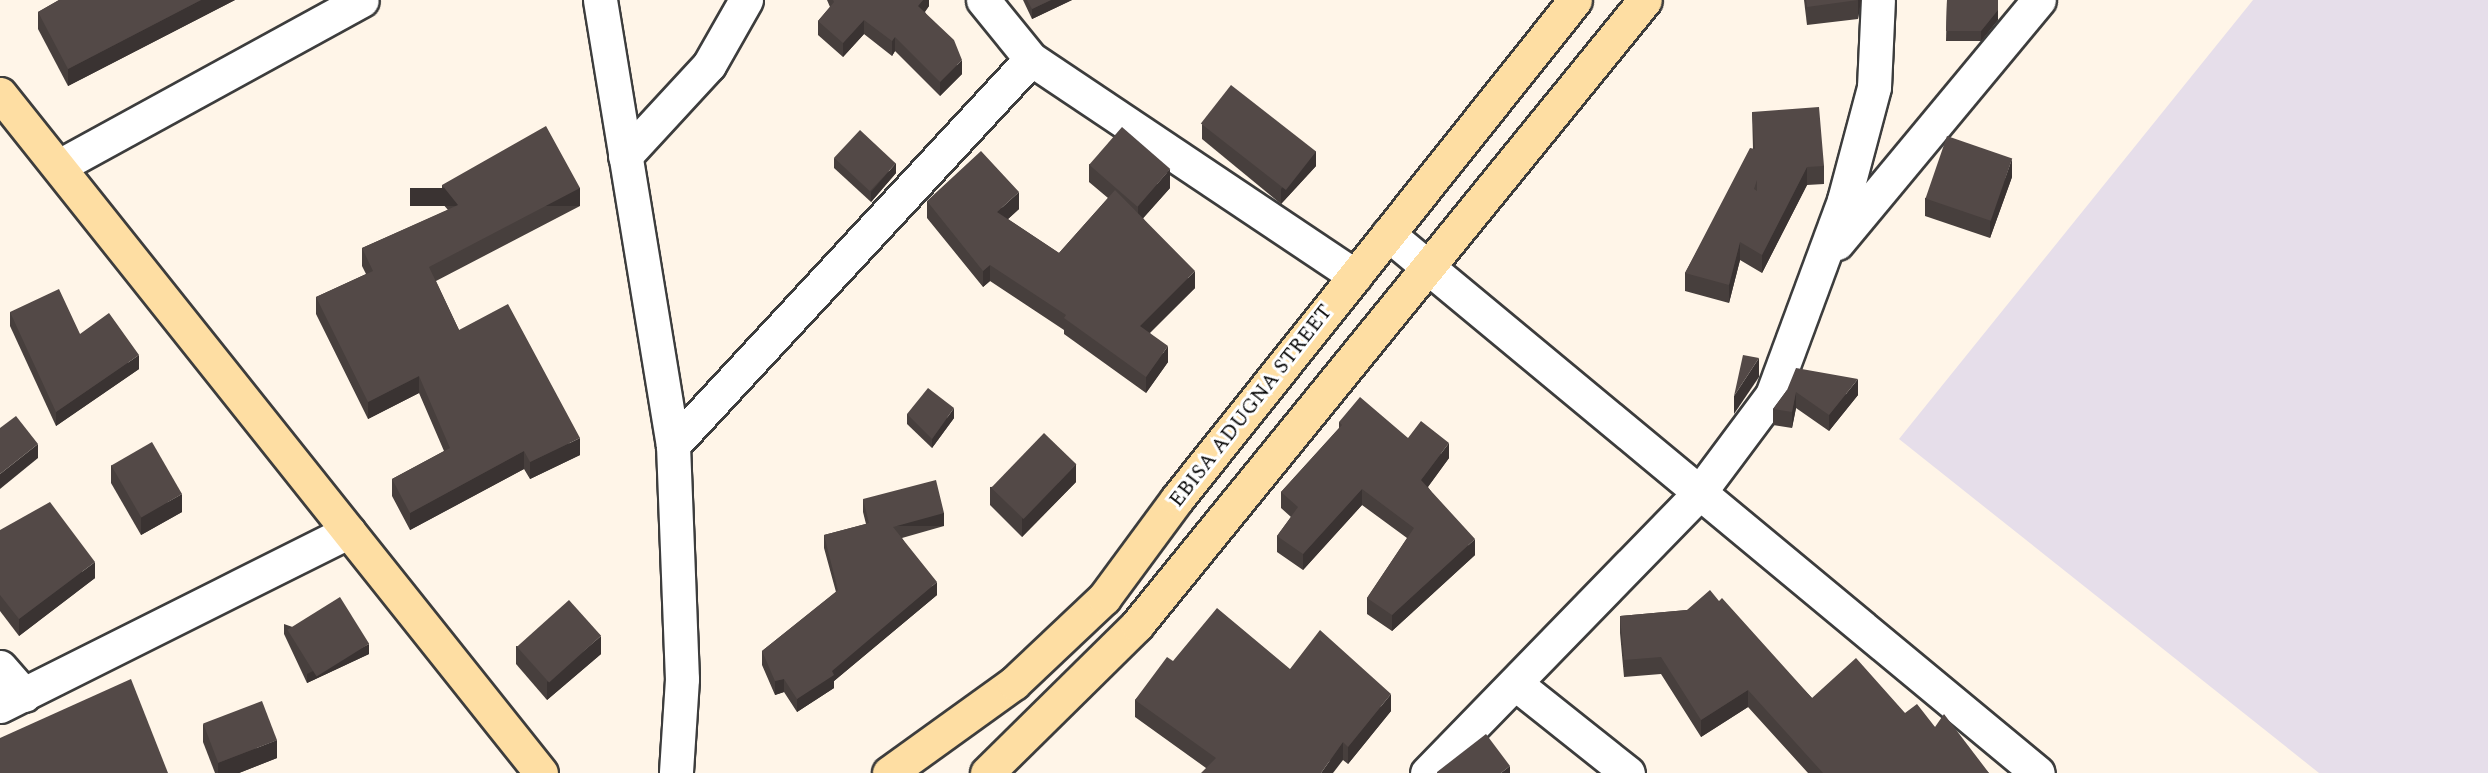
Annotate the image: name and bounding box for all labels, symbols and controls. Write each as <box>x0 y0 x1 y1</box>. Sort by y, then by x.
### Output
street label: EBISA ADUGNA STREET <box>1164 300 1338 512</box>

